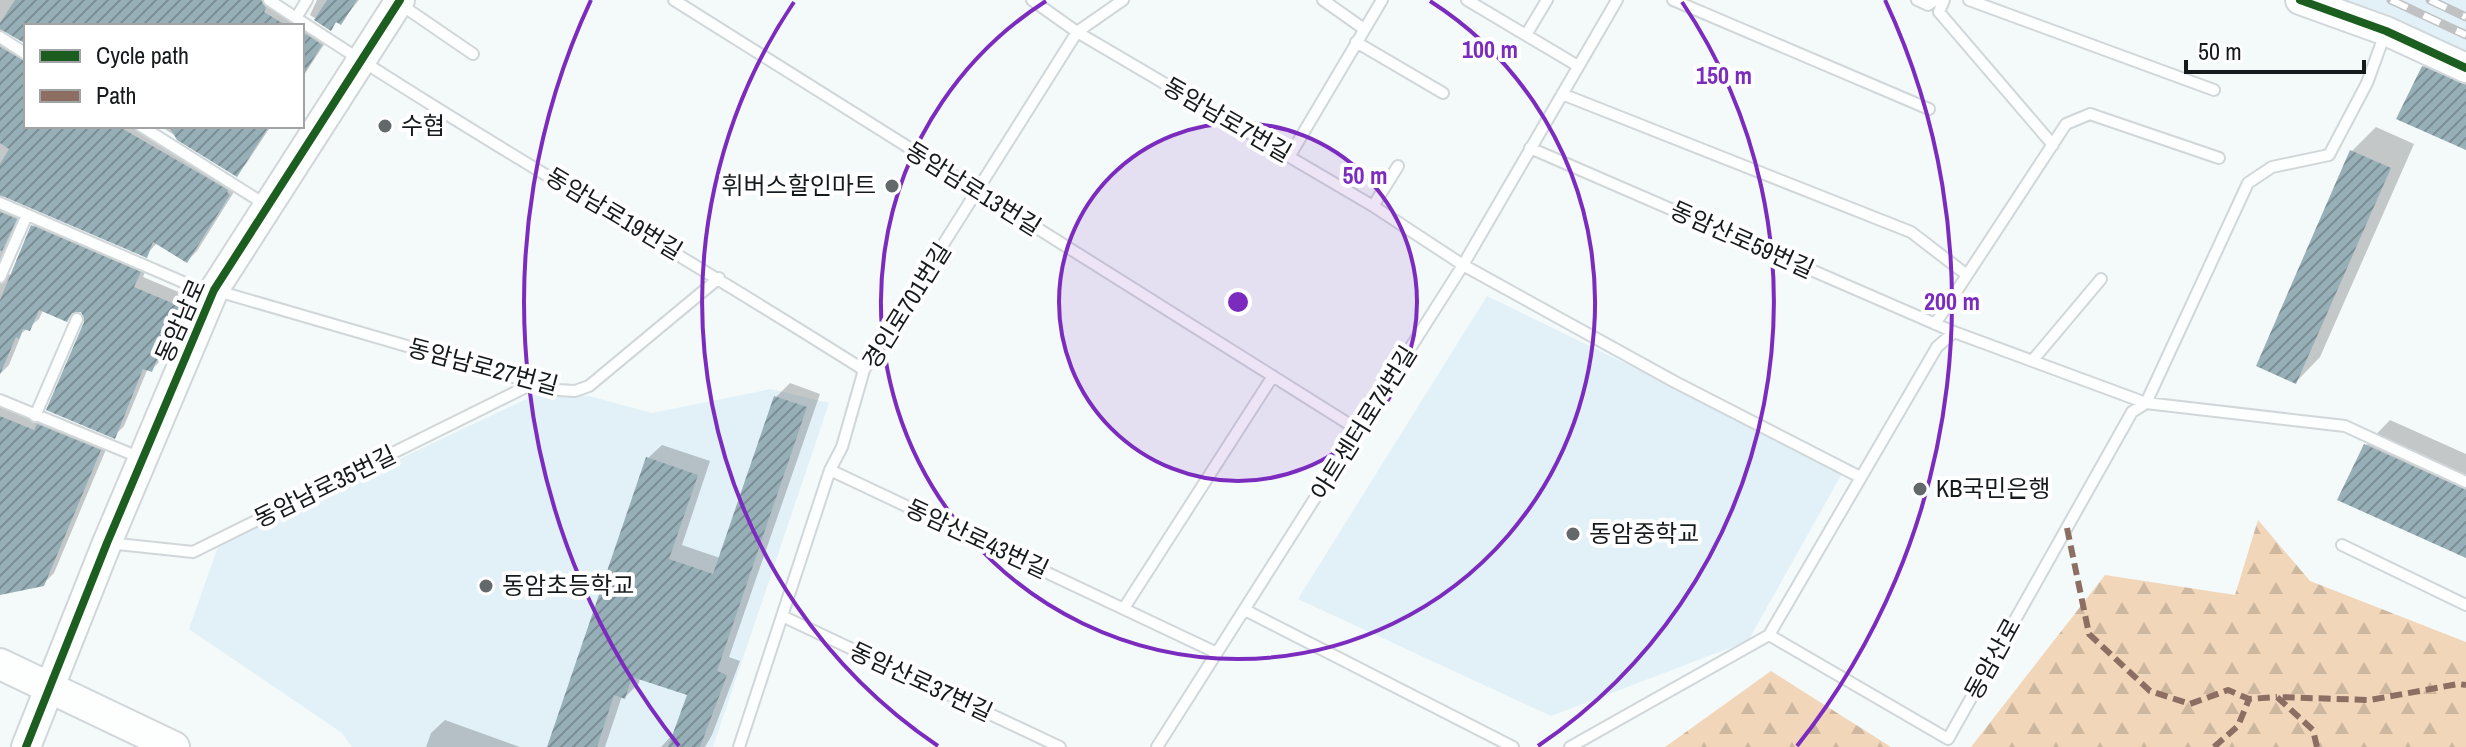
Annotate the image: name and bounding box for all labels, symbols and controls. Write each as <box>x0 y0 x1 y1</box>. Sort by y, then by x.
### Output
legend <box>24 24 304 128</box>
scale bar <box>2186 24 2364 74</box>
text: 100 m <box>1462 33 1518 65</box>
text: 50 m <box>2198 35 2242 67</box>
text: Cycle path <box>96 39 189 71</box>
text: 150 m <box>1696 59 1752 91</box>
street label: 동암남로7번길 <box>1157 69 1298 169</box>
text: Path <box>96 79 137 111</box>
place label: 수협 <box>401 109 445 141</box>
marker: 수협 <box>376 117 394 135</box>
street label: 동암남로13번길 <box>900 134 1047 243</box>
text: 50 m <box>1343 159 1387 191</box>
street label: 동암남로19번길 <box>540 160 689 267</box>
place label: 휘버스할인마트 <box>721 169 876 201</box>
marker: 휘버스할인마트 <box>883 177 901 195</box>
street label: 동암산로59번길 <box>1665 193 1819 285</box>
street label: 경인로701번길 <box>855 236 958 375</box>
street label: 동암남로 <box>148 274 213 367</box>
text: 200 m <box>1924 285 1980 317</box>
centre of rings <box>1224 288 1252 316</box>
street label: 동암남로27번길 <box>405 331 562 401</box>
street label: 아트센터로74번길 <box>1303 339 1423 506</box>
street label: 동암남로35번길 <box>248 438 401 534</box>
place label: KB국민은행 <box>1936 472 2051 504</box>
marker: KB국민은행 <box>1911 480 1929 498</box>
street label: 동암산로43번길 <box>901 491 1054 585</box>
place label: 동암중학교 <box>1589 517 1699 549</box>
marker: 동암중학교 <box>1564 525 1582 543</box>
place label: 동암초등학교 <box>502 569 634 601</box>
marker: 동암초등학교 <box>477 577 495 595</box>
street label: 동암산로 <box>1957 612 2028 705</box>
street label: 동암산로37번길 <box>845 634 998 728</box>

